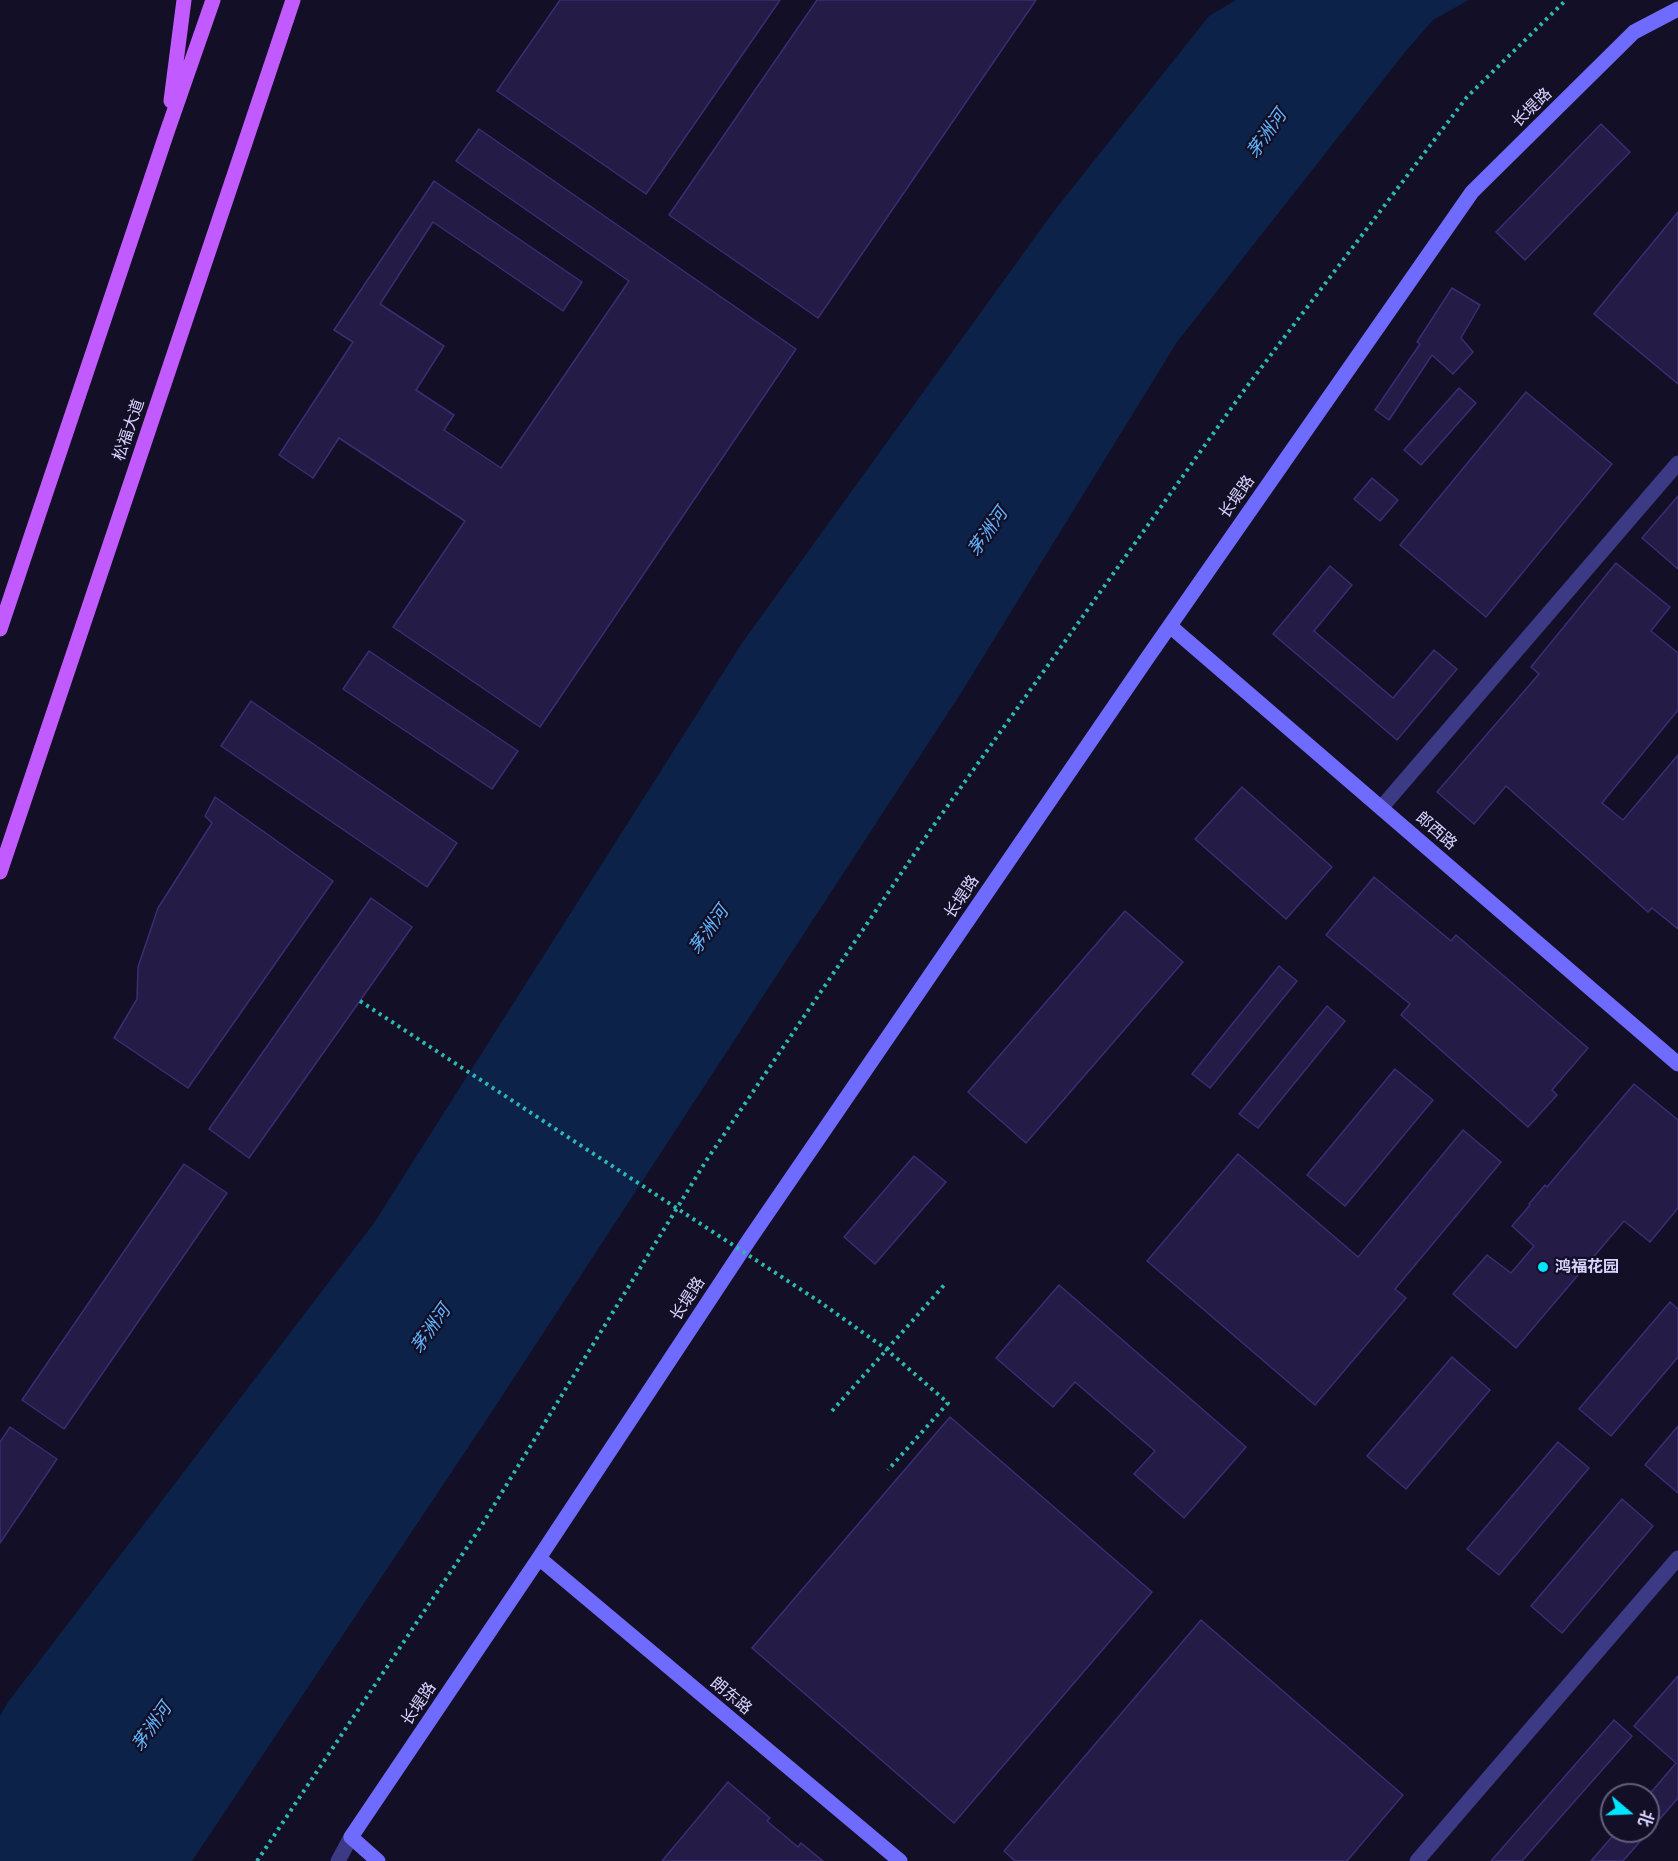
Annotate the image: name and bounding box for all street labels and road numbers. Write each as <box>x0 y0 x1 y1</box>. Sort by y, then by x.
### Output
street label: 长堤路 <box>1508 84 1556 132</box>
street label: 松福大道 <box>110 397 148 463</box>
street label: 长堤路 <box>1215 472 1259 522</box>
street label: 郎西路 <box>1412 808 1460 854</box>
street label: 长堤路 <box>941 872 983 922</box>
street label: 长堤路 <box>667 1274 709 1324</box>
street label: 朗东路 <box>706 1673 756 1719</box>
street label: 长堤路 <box>398 1679 440 1729</box>

